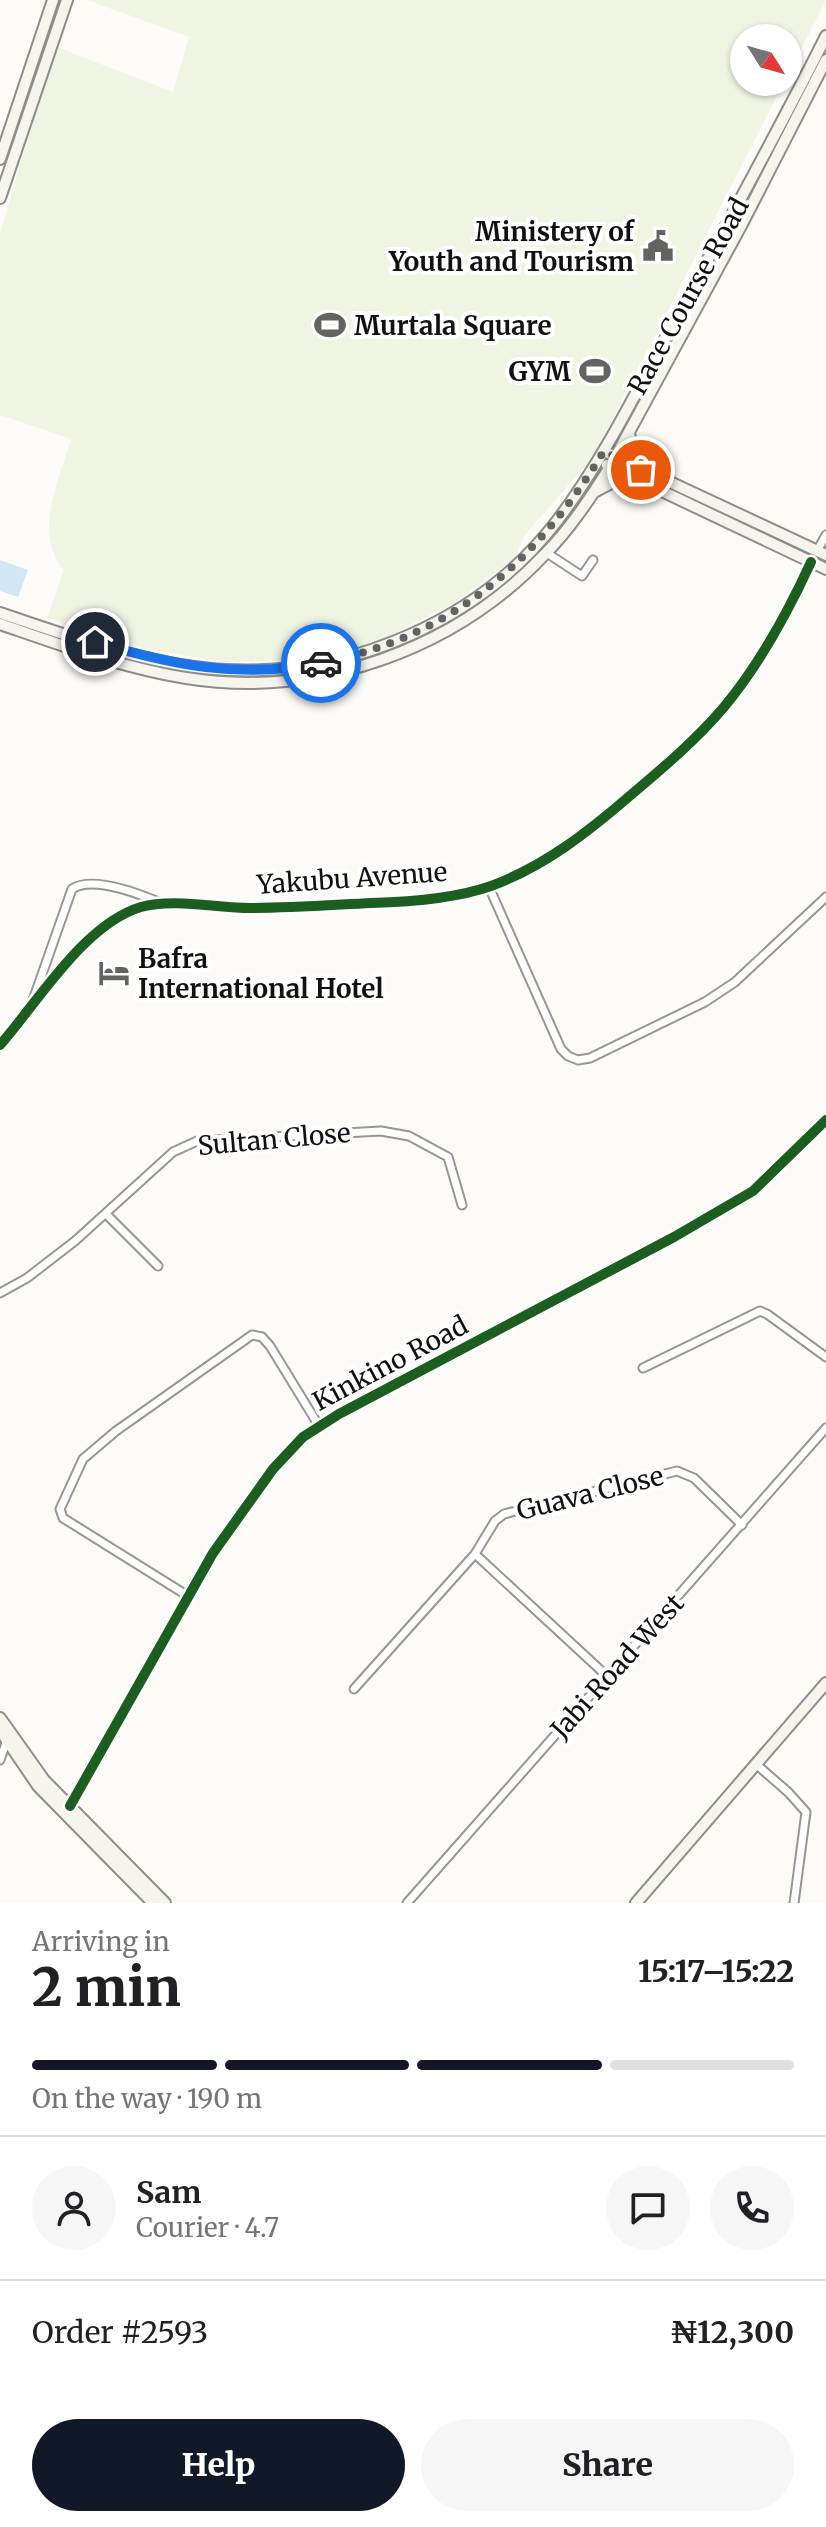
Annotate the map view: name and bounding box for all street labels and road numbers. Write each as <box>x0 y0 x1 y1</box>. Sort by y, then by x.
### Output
street label: Race Course Road <box>620 192 756 400</box>
street label: Yakubu Avenue <box>255 855 448 901</box>
street label: Sultan Close <box>196 1116 352 1162</box>
street label: Kinkino Road <box>307 1308 474 1418</box>
street label: Guava Close <box>513 1459 667 1527</box>
street label: Jabi Road West <box>543 1587 691 1746</box>

